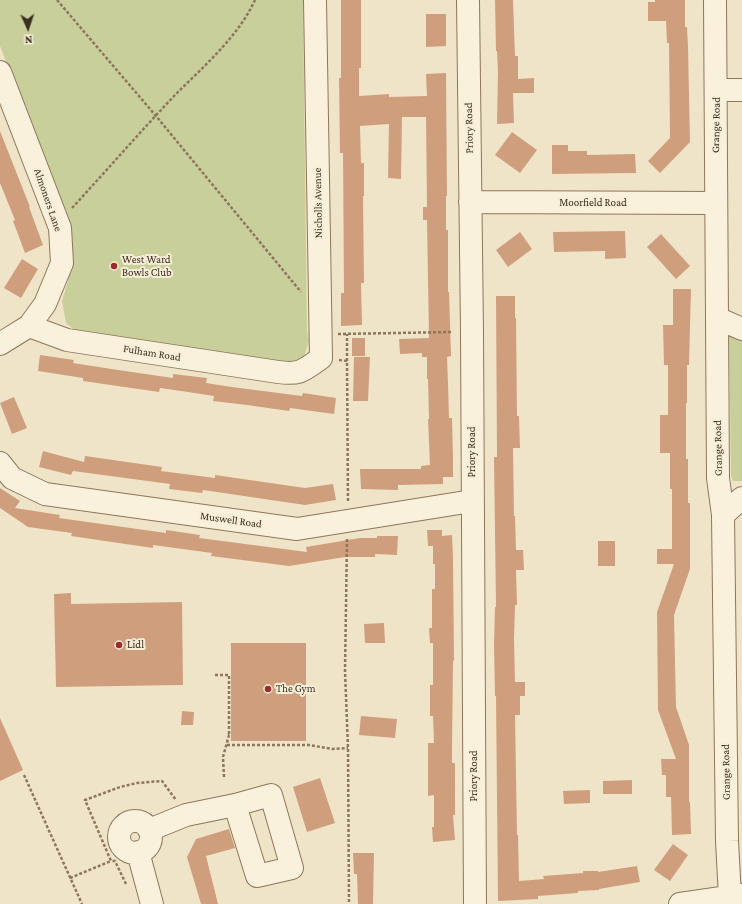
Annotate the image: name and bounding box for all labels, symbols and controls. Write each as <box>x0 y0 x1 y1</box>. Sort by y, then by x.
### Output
north arrow <box>8 8 48 48</box>
text: N <box>25 34 33 46</box>
street label: Grange Road <box>709 97 723 153</box>
street label: Priory Road <box>462 102 476 154</box>
street label: Almoners Lane <box>31 167 65 233</box>
street label: Nicholls Avenue <box>311 168 325 238</box>
street label: Moorfield Road <box>559 196 627 210</box>
place label: West Ward Bowls Club <box>122 253 172 279</box>
marker: West Ward Bowls Club <box>109 261 119 271</box>
street label: Fulham Road <box>122 342 182 364</box>
street label: Grange Road <box>711 420 725 476</box>
street label: Priory Road <box>465 426 479 478</box>
street label: Muswell Road <box>199 509 263 531</box>
place label: Lidl <box>127 638 144 652</box>
marker: Lidl <box>114 640 124 650</box>
place label: The Gym <box>276 682 316 696</box>
marker: The Gym <box>263 684 273 694</box>
street label: Grange Road <box>719 744 733 800</box>
street label: Priory Road <box>467 750 481 802</box>

